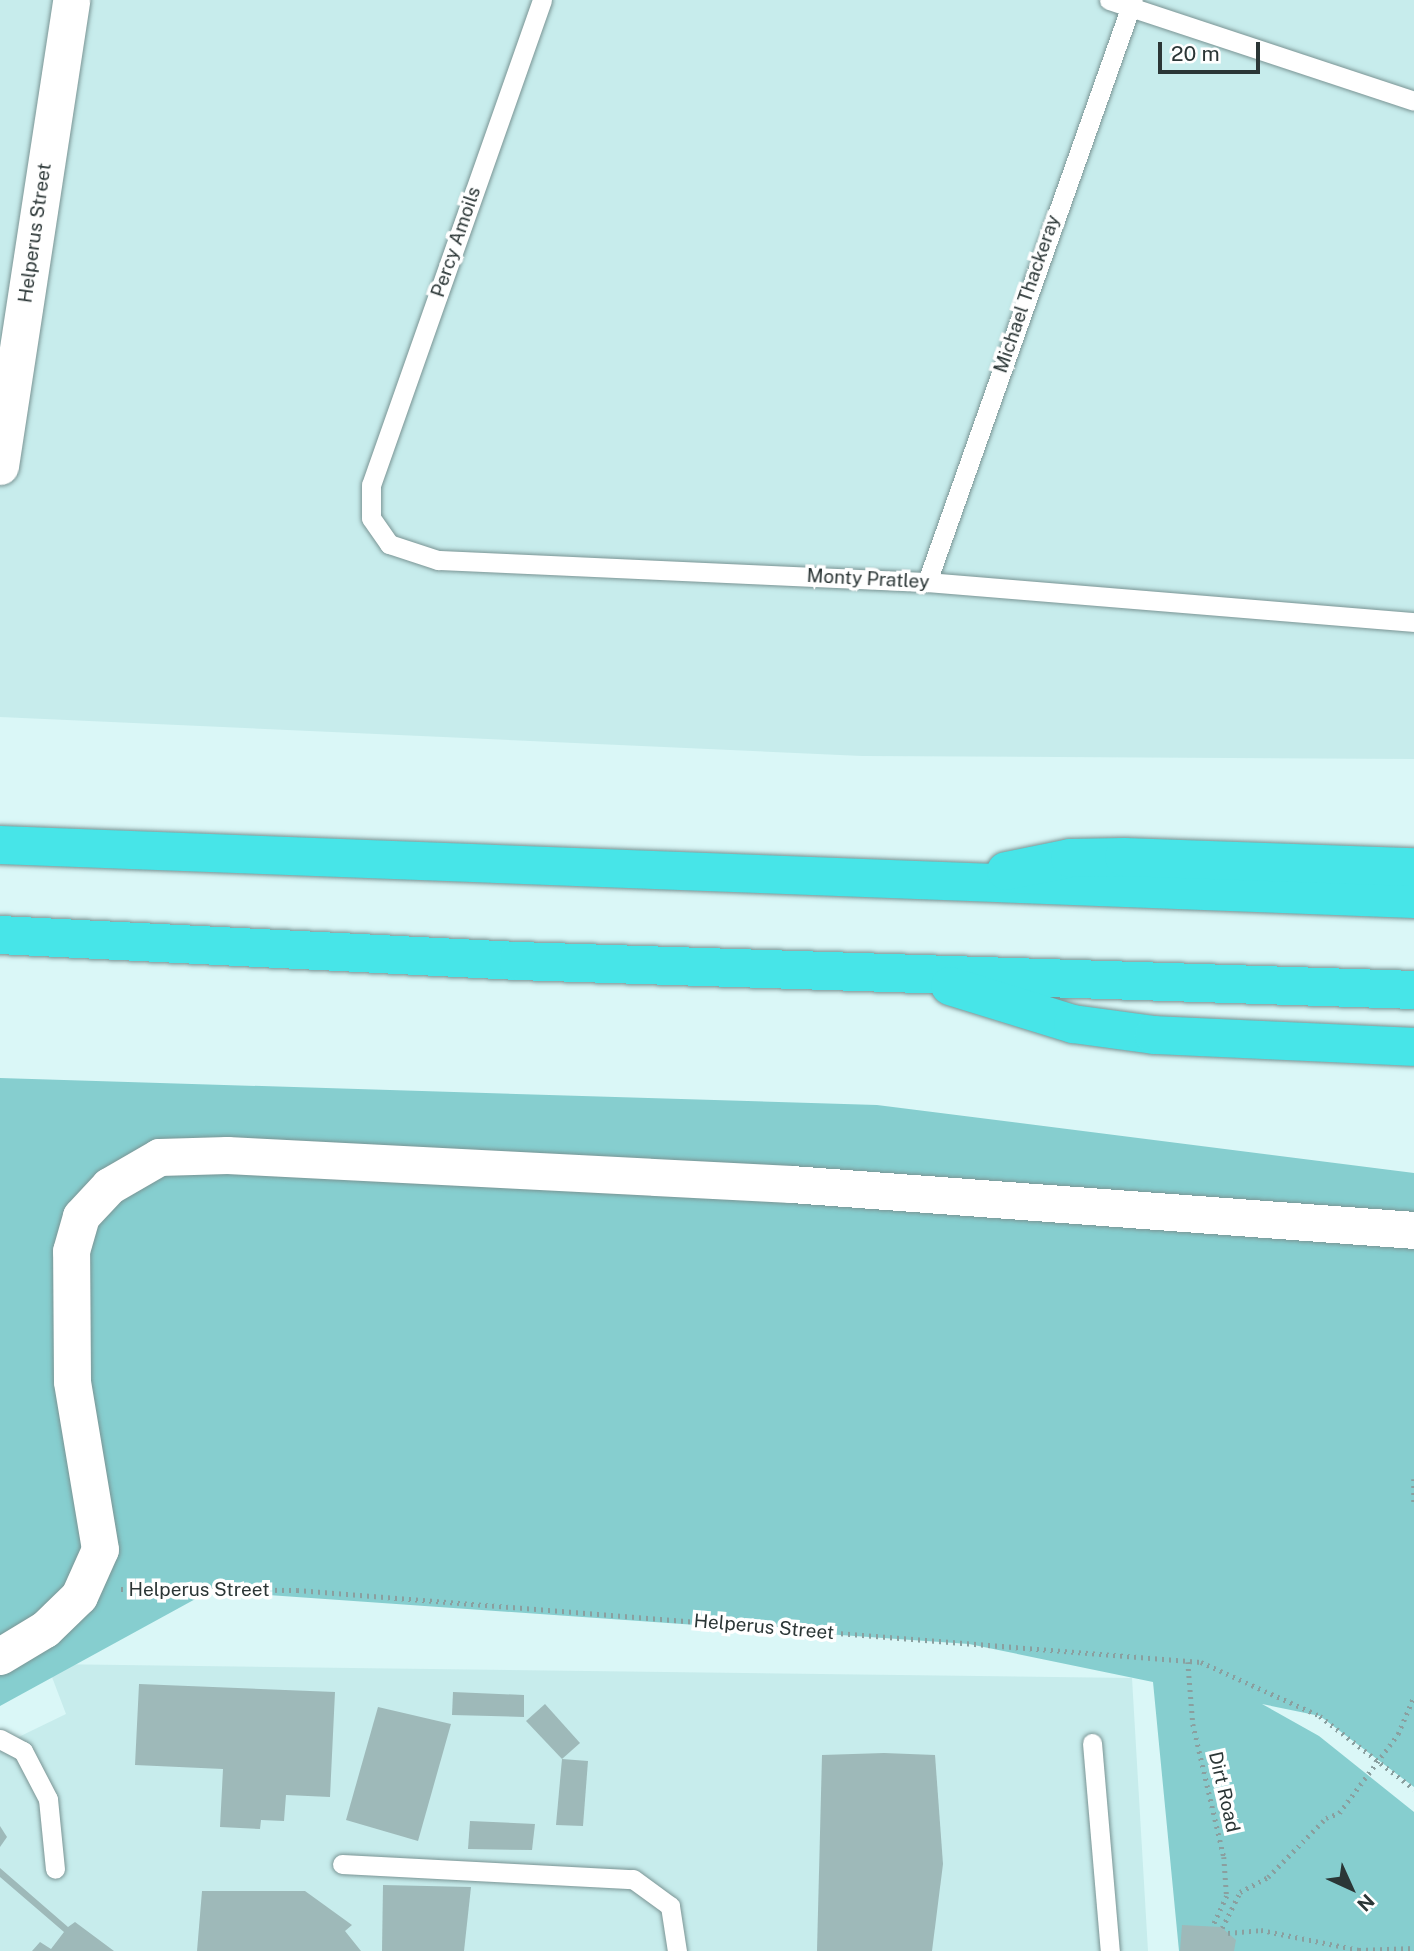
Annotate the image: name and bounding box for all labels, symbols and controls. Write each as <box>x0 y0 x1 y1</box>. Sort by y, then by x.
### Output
scale bar <box>1162 28 1264 72</box>
text: 20 m <box>1171 41 1220 66</box>
street label: Helperus Street <box>14 162 56 304</box>
street label: Percy Amoils <box>426 184 486 300</box>
street label: Michael Thackeray <box>989 212 1065 376</box>
street label: Monty Pratley <box>806 564 930 594</box>
street label: Helperus Street <box>128 1579 270 1601</box>
street label: Helperus Street <box>693 1609 835 1645</box>
street label: Dirt Road <box>1204 1749 1244 1835</box>
north arrow <box>1316 1853 1386 1923</box>
text: N <box>1353 1890 1379 1916</box>

